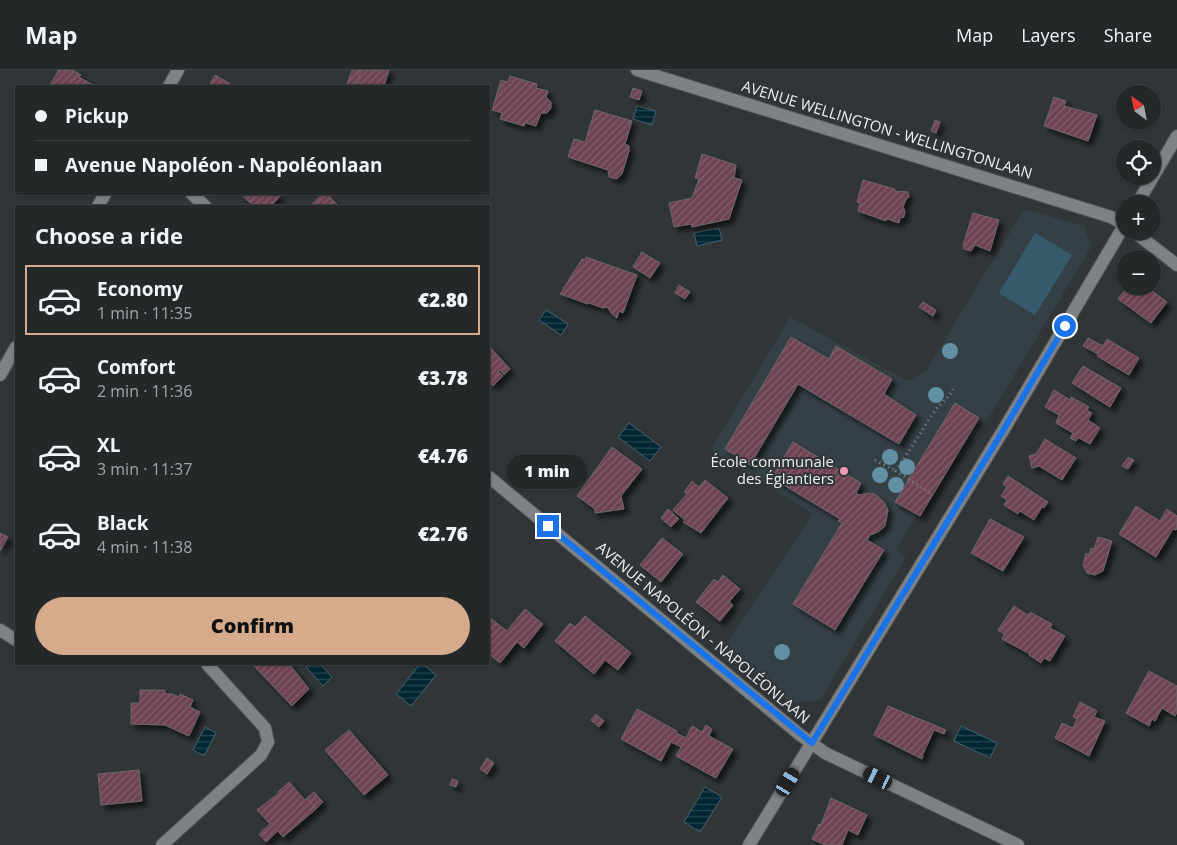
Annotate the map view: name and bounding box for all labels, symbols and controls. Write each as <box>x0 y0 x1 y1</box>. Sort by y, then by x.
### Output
text: Map <box>25 18 77 51</box>
text: Map <box>956 23 993 47</box>
text: Layers <box>1021 23 1076 47</box>
text: Share <box>1104 23 1152 47</box>
street label: AVENUE WELLINGTON - WELLINGTONLAAN <box>740 75 1035 183</box>
north arrow <box>1116 85 1161 130</box>
map controls <box>1116 85 1161 295</box>
text: Pickup <box>65 103 129 129</box>
button: locate <box>1116 140 1161 185</box>
text: Avenue Napoléon - Napoléonlaan <box>65 152 382 178</box>
button: + <box>1116 195 1161 240</box>
text: Choose a ride <box>35 220 183 250</box>
button: − <box>1116 250 1161 295</box>
text: Economy <box>97 276 183 302</box>
icon: car <box>37 278 82 323</box>
text: €2.80 <box>418 287 468 313</box>
text: 1 min · 11:35 <box>97 302 192 324</box>
route start <box>1054 315 1076 337</box>
text: Comfort <box>97 354 176 380</box>
icon: car <box>37 356 82 401</box>
text: €3.78 <box>418 365 468 391</box>
text: 2 min · 11:36 <box>97 380 192 402</box>
text: XL <box>97 432 120 458</box>
icon: car <box>37 434 82 479</box>
text: €4.76 <box>418 443 468 469</box>
place label: École communale des Églantiers <box>710 451 834 488</box>
callout: 1 min <box>507 454 589 488</box>
text: 3 min · 11:37 <box>97 458 192 480</box>
text: 1 min <box>524 460 570 482</box>
marker: École communale des Églantiers <box>838 465 850 477</box>
text: Black <box>97 510 149 536</box>
icon: car <box>37 512 82 557</box>
route end <box>537 515 559 537</box>
text: €2.76 <box>418 521 468 547</box>
text: 4 min · 11:38 <box>97 536 192 558</box>
street label: AVENUE NAPOLÉON - NAPOLÉONLAAN <box>593 537 815 728</box>
button: Confirm <box>35 597 470 655</box>
car <box>773 765 802 799</box>
car <box>861 765 894 791</box>

